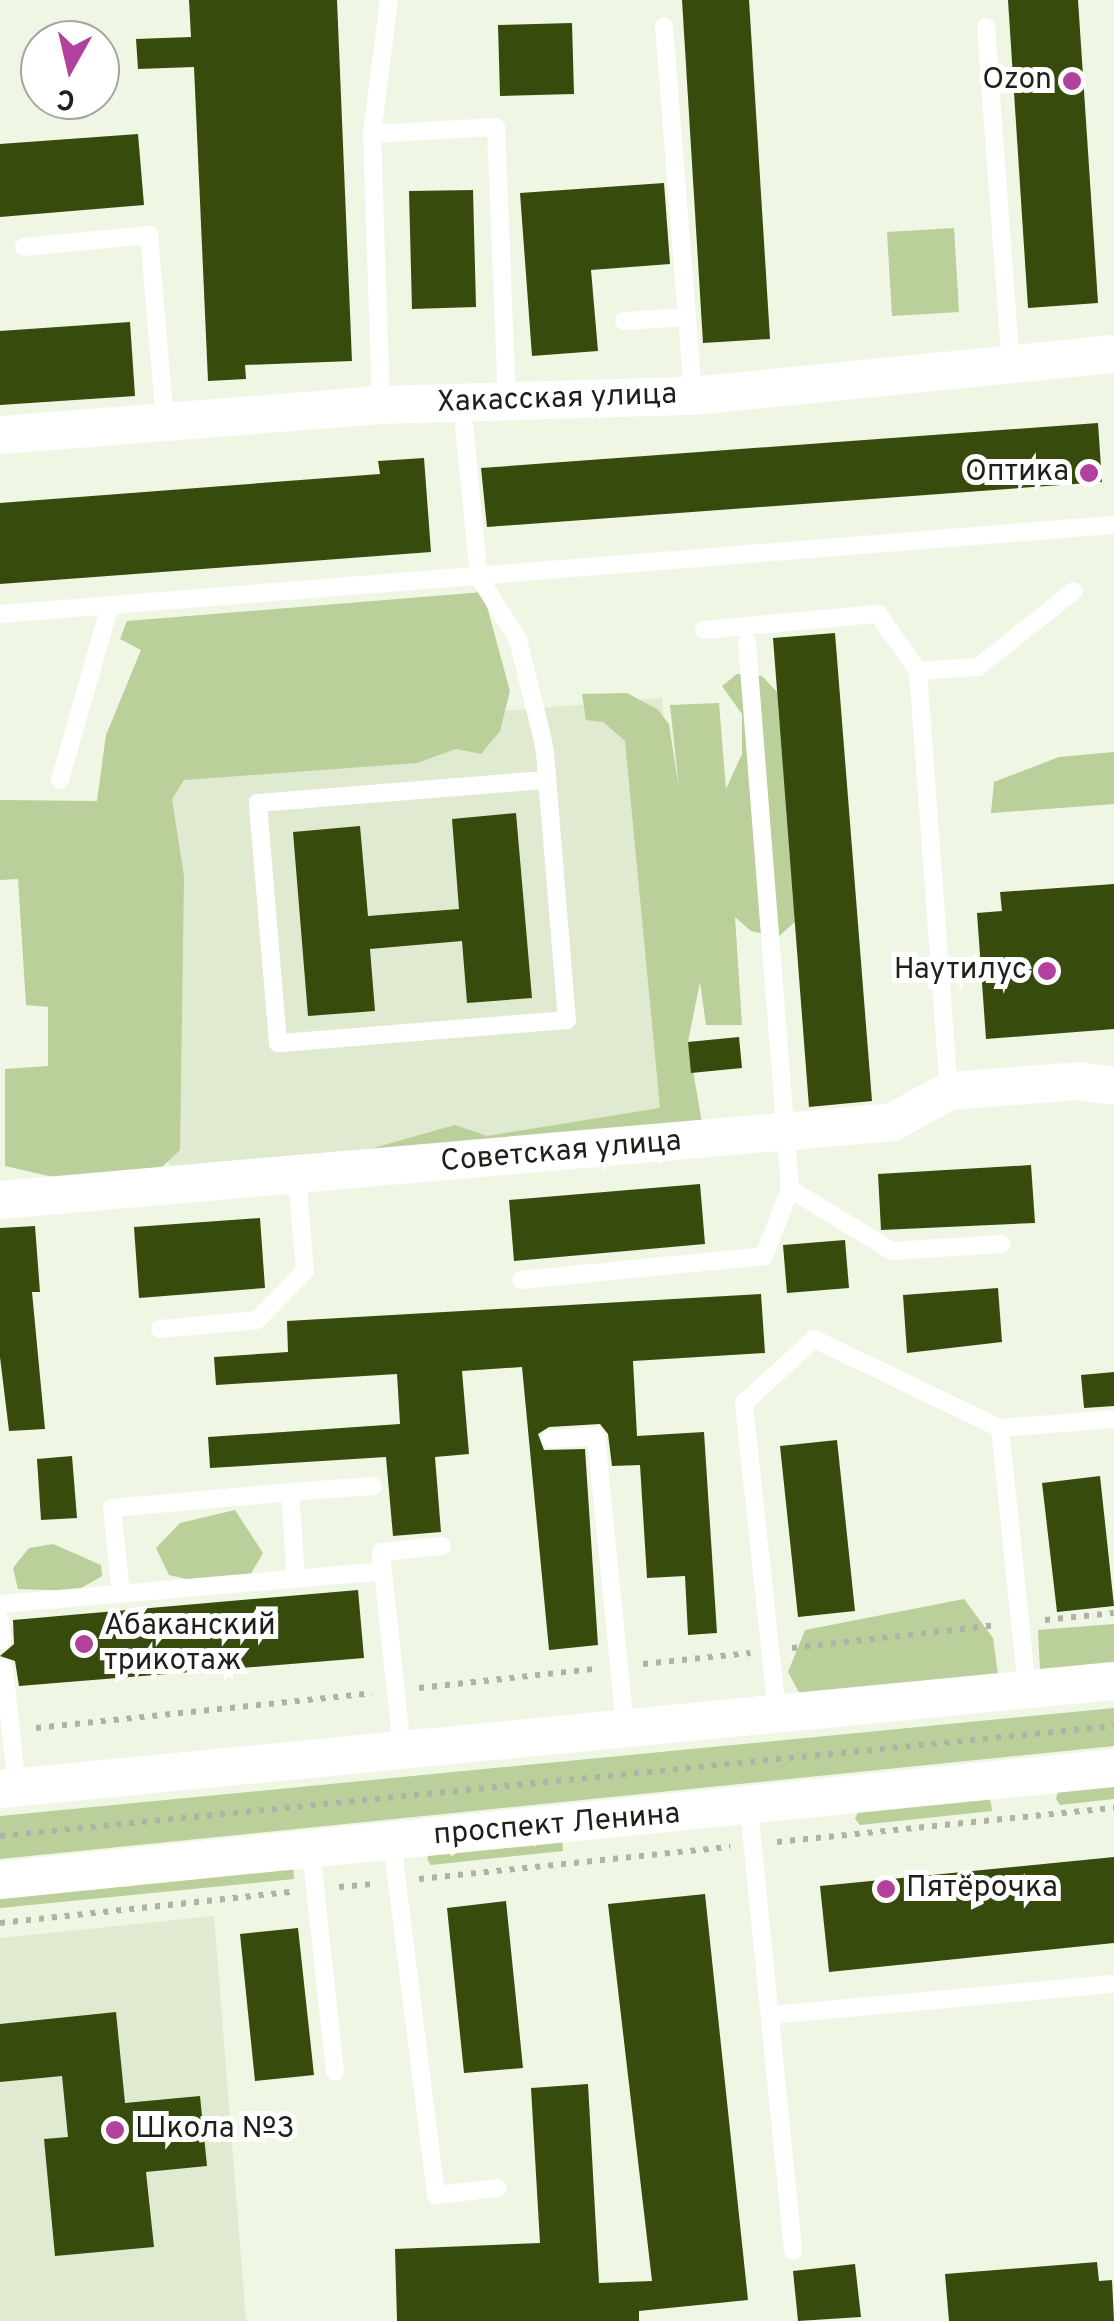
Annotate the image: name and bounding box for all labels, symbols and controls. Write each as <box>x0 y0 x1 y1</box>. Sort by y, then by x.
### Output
north arrow <box>20 20 120 120</box>
place label: Ozon <box>982 63 1052 99</box>
marker: Ozon <box>1061 70 1083 92</box>
text: С <box>55 79 77 117</box>
street label: Хакасская улица <box>436 378 678 422</box>
place label: Оптика <box>965 455 1069 491</box>
marker: Оптика <box>1078 462 1100 484</box>
place label: Наутилус <box>894 953 1027 989</box>
marker: Наутилус <box>1036 960 1058 982</box>
street label: Советская улица <box>439 1125 683 1181</box>
place label: Абаканский трикотаж <box>104 1609 276 1680</box>
marker: Абаканский трикотаж <box>73 1633 95 1655</box>
street label: проспект Ленина <box>432 1797 682 1855</box>
place label: Пятёрочка <box>906 1871 1058 1907</box>
marker: Пятёрочка <box>875 1878 897 1900</box>
place label: Школа №3 <box>135 2112 294 2148</box>
marker: Школа №3 <box>104 2119 126 2141</box>

